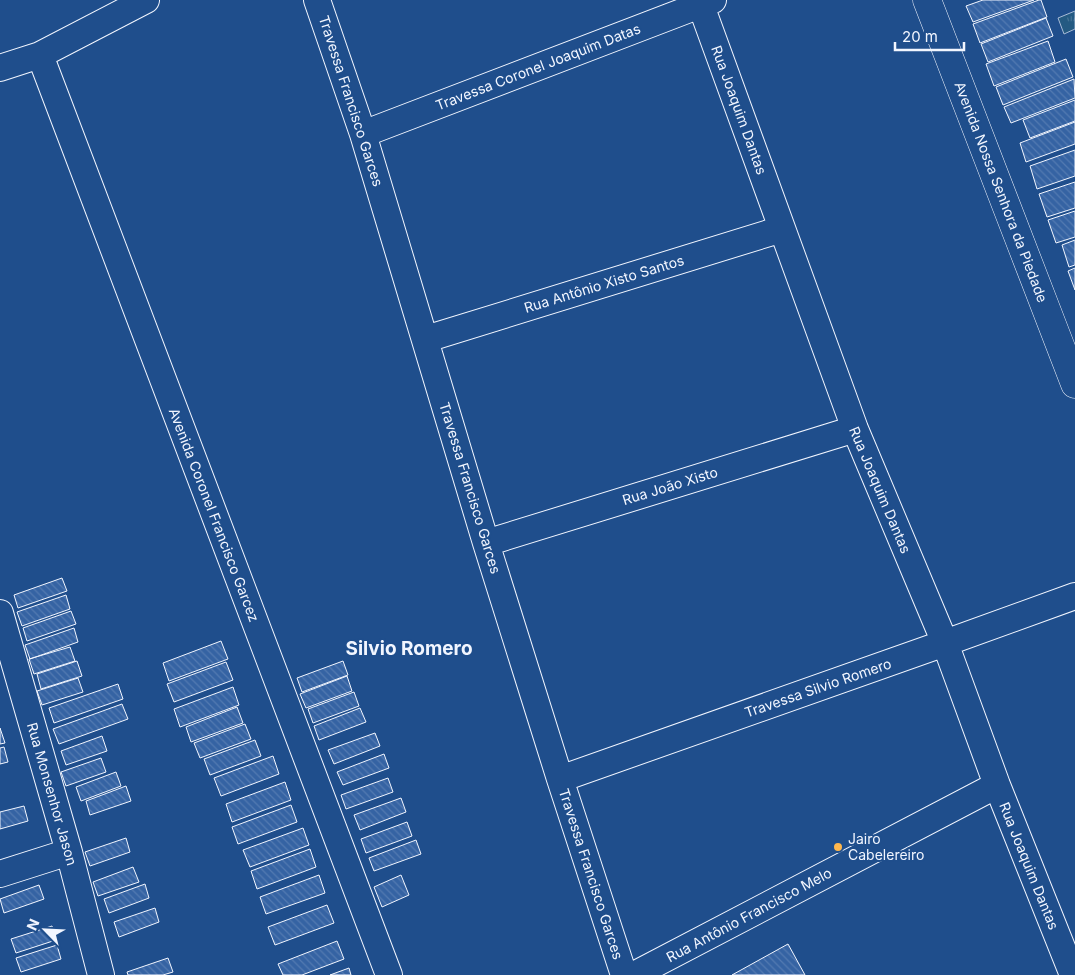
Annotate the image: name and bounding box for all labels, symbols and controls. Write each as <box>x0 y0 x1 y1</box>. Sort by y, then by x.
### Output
street label: Travessa Francisco Garces <box>316 13 387 188</box>
street label: Travessa Coronel Joaquim Datas <box>433 20 643 114</box>
scale bar <box>895 20 964 52</box>
text: 20 m <box>902 27 938 46</box>
street label: Rua Joaquim Dantas <box>708 43 771 177</box>
street label: Avenida Nossa Senhora da Piedade <box>951 79 1052 305</box>
street label: Rua Antônio Xisto Santos <box>522 251 686 316</box>
street label: Travessa Francisco Garces <box>436 400 505 576</box>
street label: Avenida Coronel Francisco Garcez <box>166 405 263 624</box>
street label: Rua Joaquim Dantas <box>846 424 915 556</box>
street label: Rua João Xisto <box>620 463 720 508</box>
district label: Silvio Romero <box>345 637 473 660</box>
street label: Travessa Silvio Romero <box>742 654 893 721</box>
street label: Rua Monsenhor Jason <box>24 720 81 867</box>
street label: Travessa Francisco Garces <box>556 786 627 961</box>
street label: Rua Joaquim Dantas <box>996 800 1063 932</box>
place label: Jairo Cabelereiro <box>848 830 924 863</box>
marker: Jairo Cabelereiro <box>832 841 844 853</box>
street label: Rua Antônio Francisco Melo <box>663 864 834 965</box>
north arrow <box>20 905 70 955</box>
text: N <box>23 916 43 933</box>

